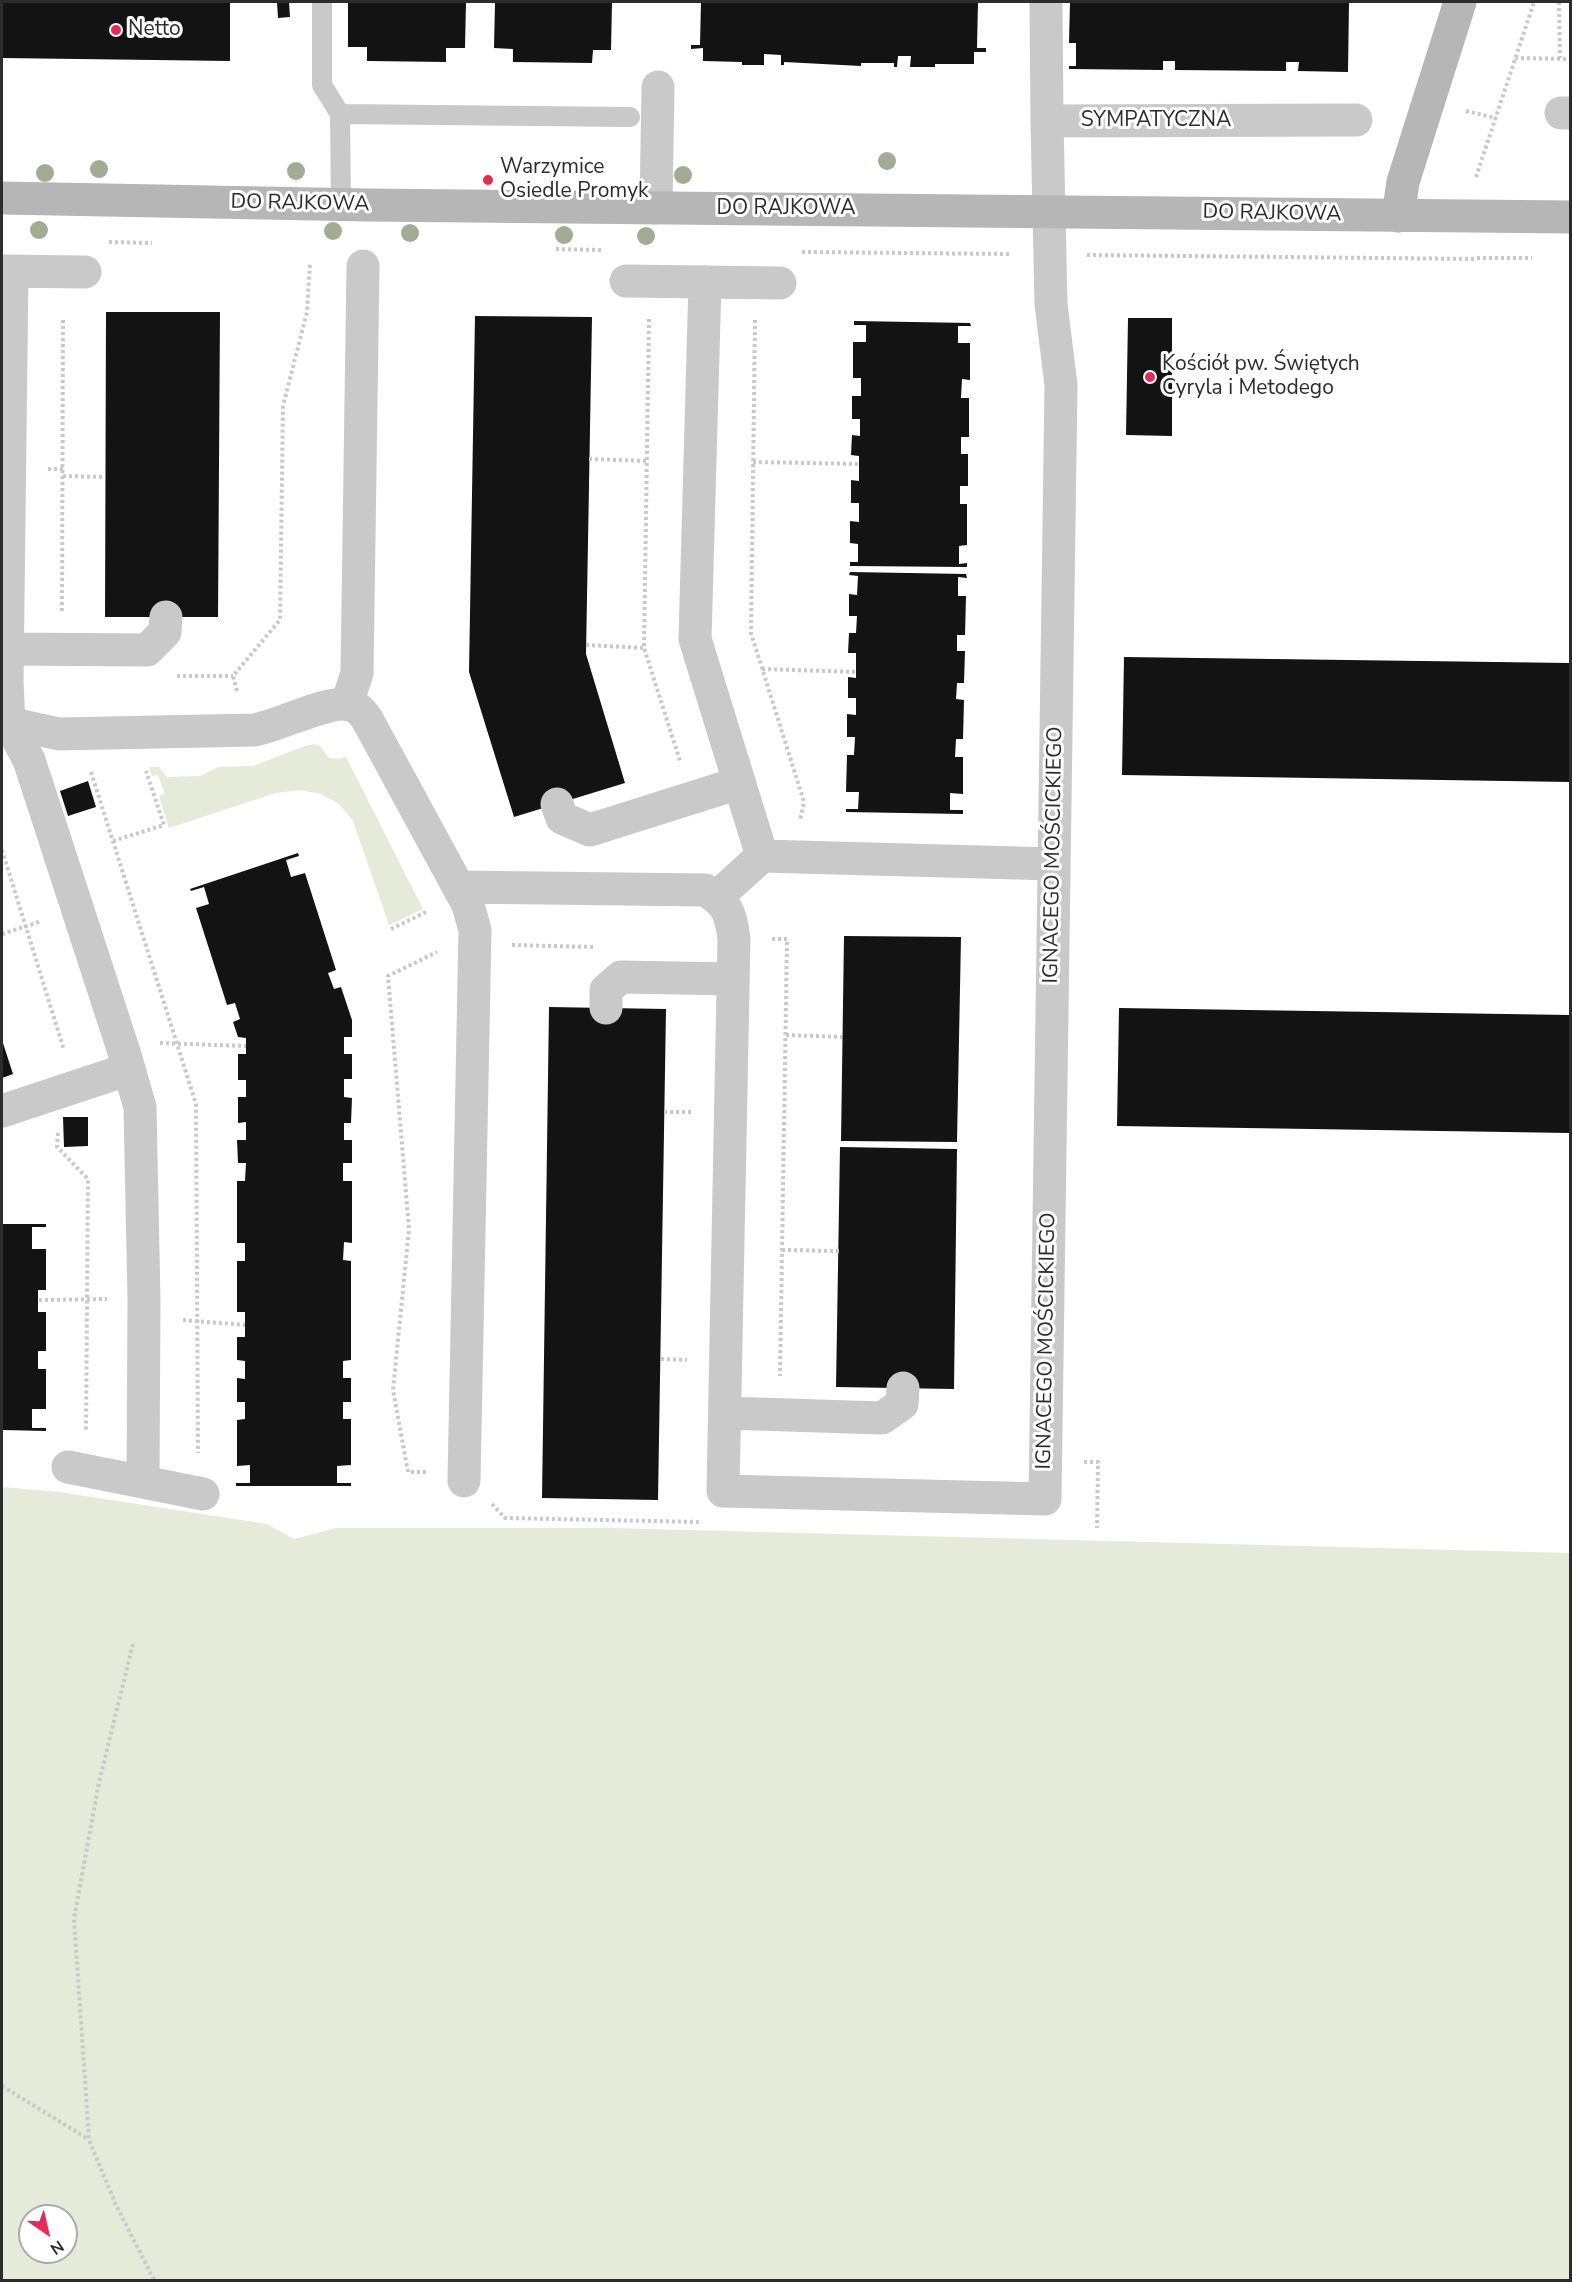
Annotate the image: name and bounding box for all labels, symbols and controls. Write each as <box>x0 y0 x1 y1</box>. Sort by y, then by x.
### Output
place label: Netto <box>128 17 181 43</box>
marker: Netto <box>109 23 123 37</box>
street label: SYMPATYCZNA <box>1081 108 1231 134</box>
place label: Warzymice Osiedle Promyk <box>500 155 648 205</box>
marker: Warzymice Osiedle Promyk <box>481 173 495 187</box>
street label: DO RAJKOWA <box>230 190 370 218</box>
street label: DO RAJKOWA <box>717 196 855 222</box>
street label: DO RAJKOWA <box>1202 200 1342 228</box>
place label: Kościół pw. Świętych Cyryla i Metodego <box>1162 352 1360 402</box>
marker: Kościół pw. Świętych Cyryla i Metodego <box>1143 370 1157 384</box>
street label: IGNACEGO MOŚCICKIEGO <box>1039 726 1069 984</box>
street label: IGNACEGO MOŚCICKIEGO <box>1032 1212 1062 1470</box>
north arrow <box>18 2204 78 2264</box>
text: N <box>46 2235 68 2260</box>

